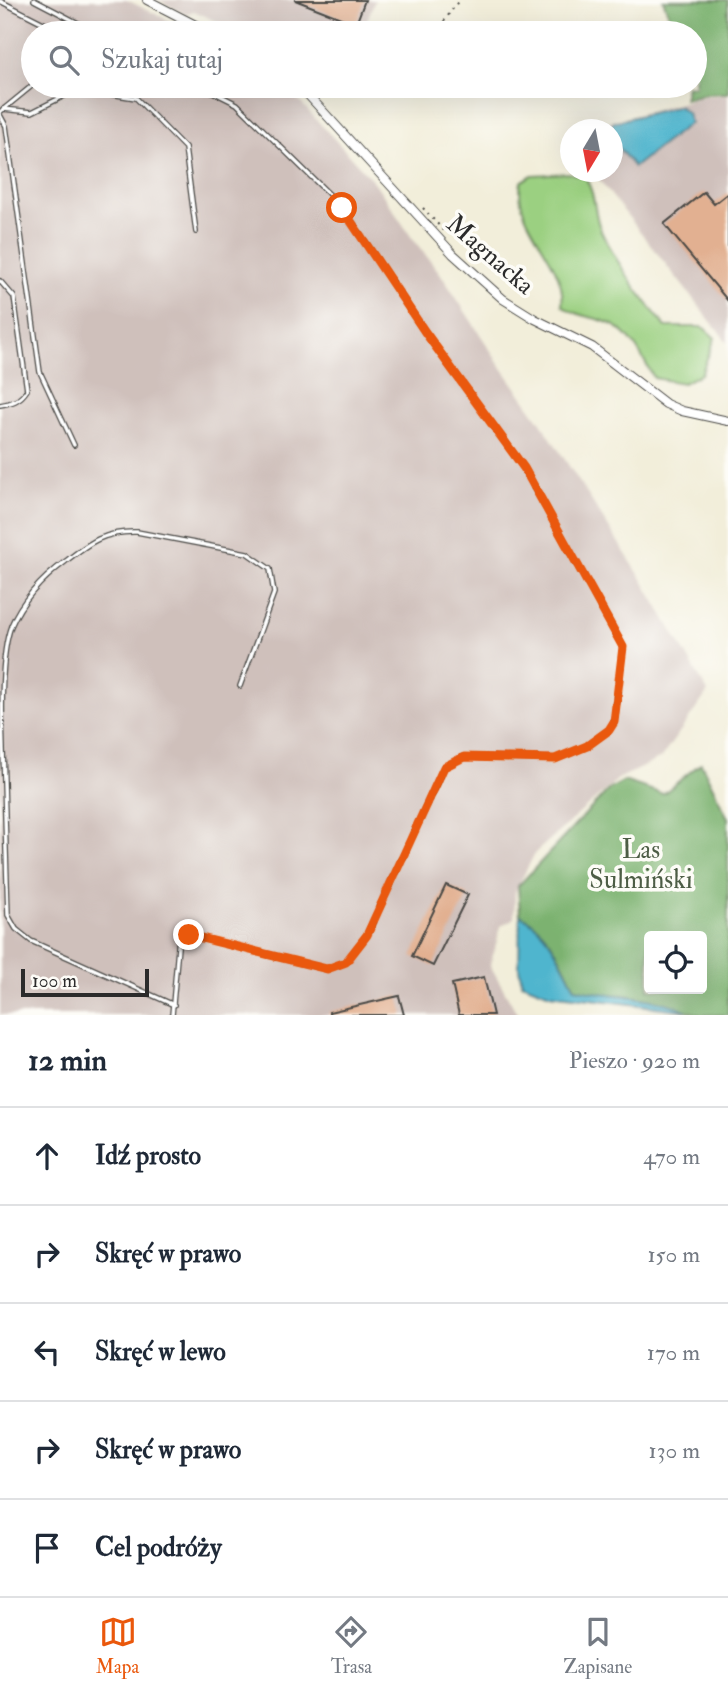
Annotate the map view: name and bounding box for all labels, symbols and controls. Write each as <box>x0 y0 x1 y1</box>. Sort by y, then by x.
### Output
search box <box>21 21 707 98</box>
icon: search <box>45 41 83 79</box>
text: Szukaj tutaj <box>101 44 223 76</box>
north arrow <box>560 119 623 182</box>
route start <box>326 192 357 223</box>
street label: Magnacka <box>440 208 541 302</box>
park label: Las Sulmiński <box>589 834 693 896</box>
route end <box>173 919 204 950</box>
map controls <box>644 931 707 994</box>
button: locate <box>644 931 707 994</box>
scale bar <box>21 966 149 998</box>
text: 100 m <box>32 969 77 993</box>
text: 12 min <box>28 1042 107 1079</box>
text: Pieszo · 920 m <box>569 1046 700 1075</box>
icon: ahead <box>28 1137 66 1175</box>
text: Idź prosto <box>95 1140 201 1172</box>
text: 470 m <box>643 1142 700 1171</box>
icon: right <box>28 1235 66 1273</box>
text: Skręć w prawo <box>95 1238 241 1270</box>
text: 150 m <box>647 1240 700 1269</box>
icon: left <box>28 1333 66 1371</box>
text: Skręć w lewo <box>95 1336 226 1368</box>
text: 170 m <box>647 1338 700 1367</box>
icon: right <box>28 1431 66 1469</box>
text: Skręć w prawo <box>95 1434 241 1466</box>
text: 130 m <box>648 1436 700 1465</box>
icon: arrive <box>28 1529 66 1567</box>
text: Cel podróży <box>95 1532 222 1564</box>
tab: Mapa <box>96 1613 139 1679</box>
tab: Trasa <box>331 1613 372 1679</box>
tab: Zapisane <box>564 1613 632 1679</box>

